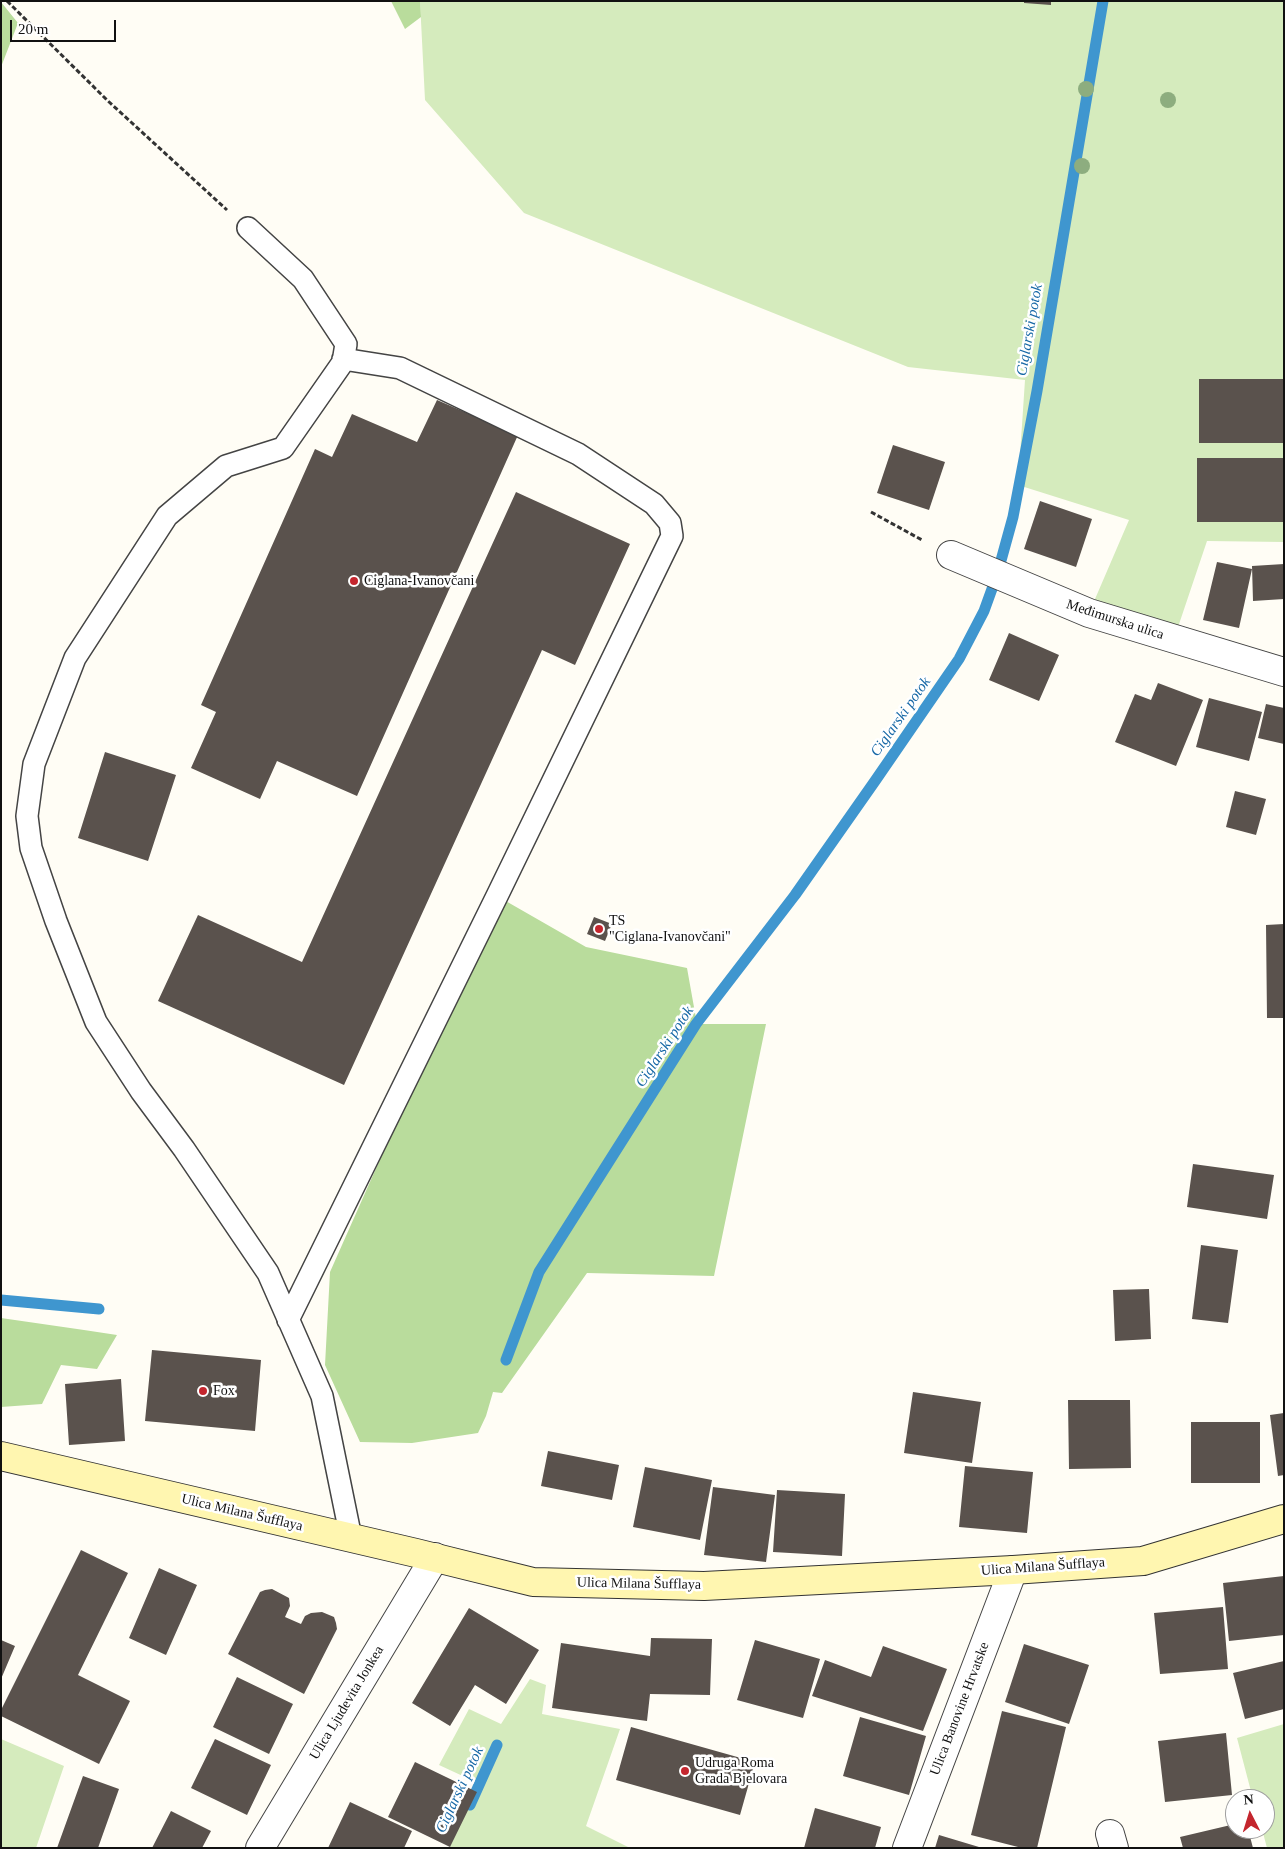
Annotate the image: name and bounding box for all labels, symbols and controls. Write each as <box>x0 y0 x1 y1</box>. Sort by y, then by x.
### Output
scale bar <box>12 10 119 42</box>
text: 20 m <box>18 21 48 37</box>
water label: Ciglarski potok <box>1013 283 1047 377</box>
place label: Ciglana-Ivanovčani <box>364 573 474 589</box>
marker: Ciglana-Ivanovčani <box>348 575 360 587</box>
street label: Međimurska ulica <box>1064 596 1166 644</box>
water label: Ciglarski potok <box>867 674 935 760</box>
place label: TS "Ciglana-Ivanovčani" <box>609 913 731 946</box>
marker: TS "Ciglana-Ivanovčani" <box>593 923 605 935</box>
water label: Ciglarski potok <box>632 1003 698 1091</box>
place label: Fox <box>213 1383 235 1399</box>
marker: Fox <box>197 1385 209 1397</box>
street label: Ulica Milana Šufflaya <box>180 1491 304 1535</box>
street label: Ulica Milana Šufflaya <box>980 1554 1106 1580</box>
street label: Ulica Milana Šufflaya <box>577 1575 701 1593</box>
street label: Ulica Banovine Hrvatske <box>927 1640 993 1778</box>
street label: Ulica Ljudevita Jonkea <box>306 1643 388 1763</box>
water label: Ciglarski potok <box>432 1744 488 1836</box>
place label: Udruga Roma Grada Bjelovara <box>695 1755 787 1788</box>
marker: Udruga Roma Grada Bjelovara <box>679 1765 691 1777</box>
north arrow <box>1225 1789 1275 1839</box>
text: N <box>1243 1792 1254 1807</box>

